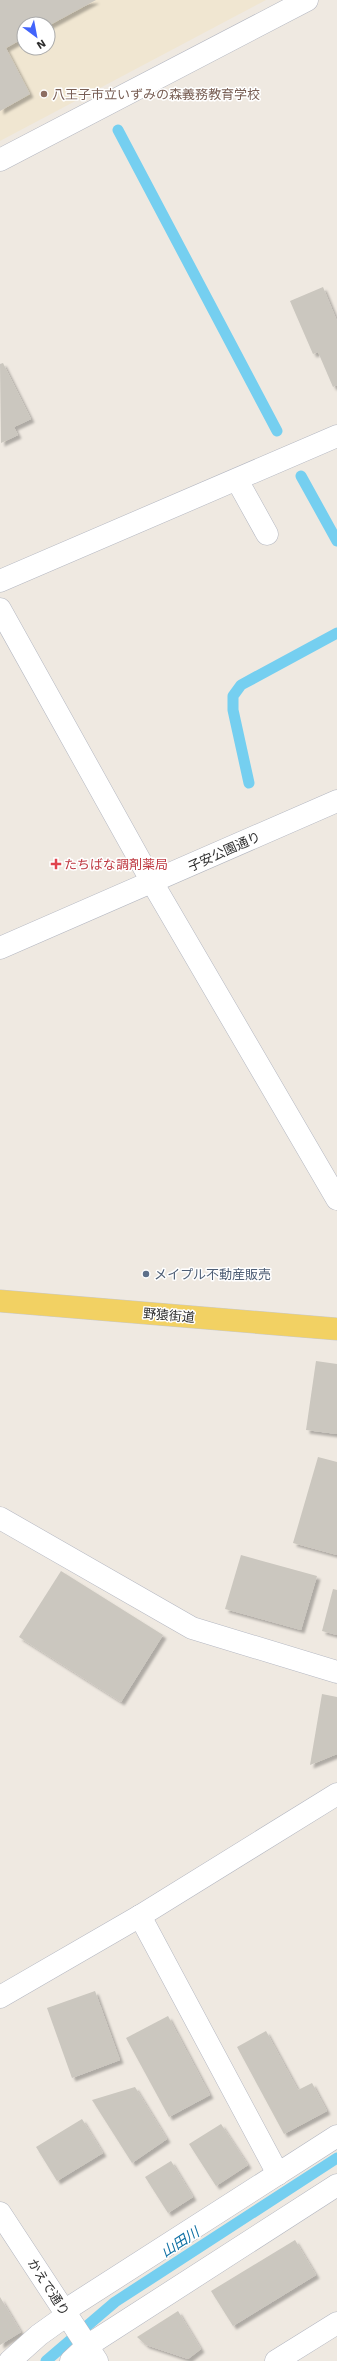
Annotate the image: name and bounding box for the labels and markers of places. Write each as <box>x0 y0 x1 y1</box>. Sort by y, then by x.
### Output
place label: 八王子市立いずみの森義務教育学校 <box>52 87 260 102</box>
marker: 八王子市立いずみの森義務教育学校 <box>39 89 49 99</box>
place label: たちばな調剤薬局 <box>64 857 168 872</box>
marker: たちばな調剤薬局 <box>51 859 61 869</box>
place label: メイプル不動産販売 <box>154 1267 271 1282</box>
marker: メイプル不動産販売 <box>141 1269 151 1279</box>

